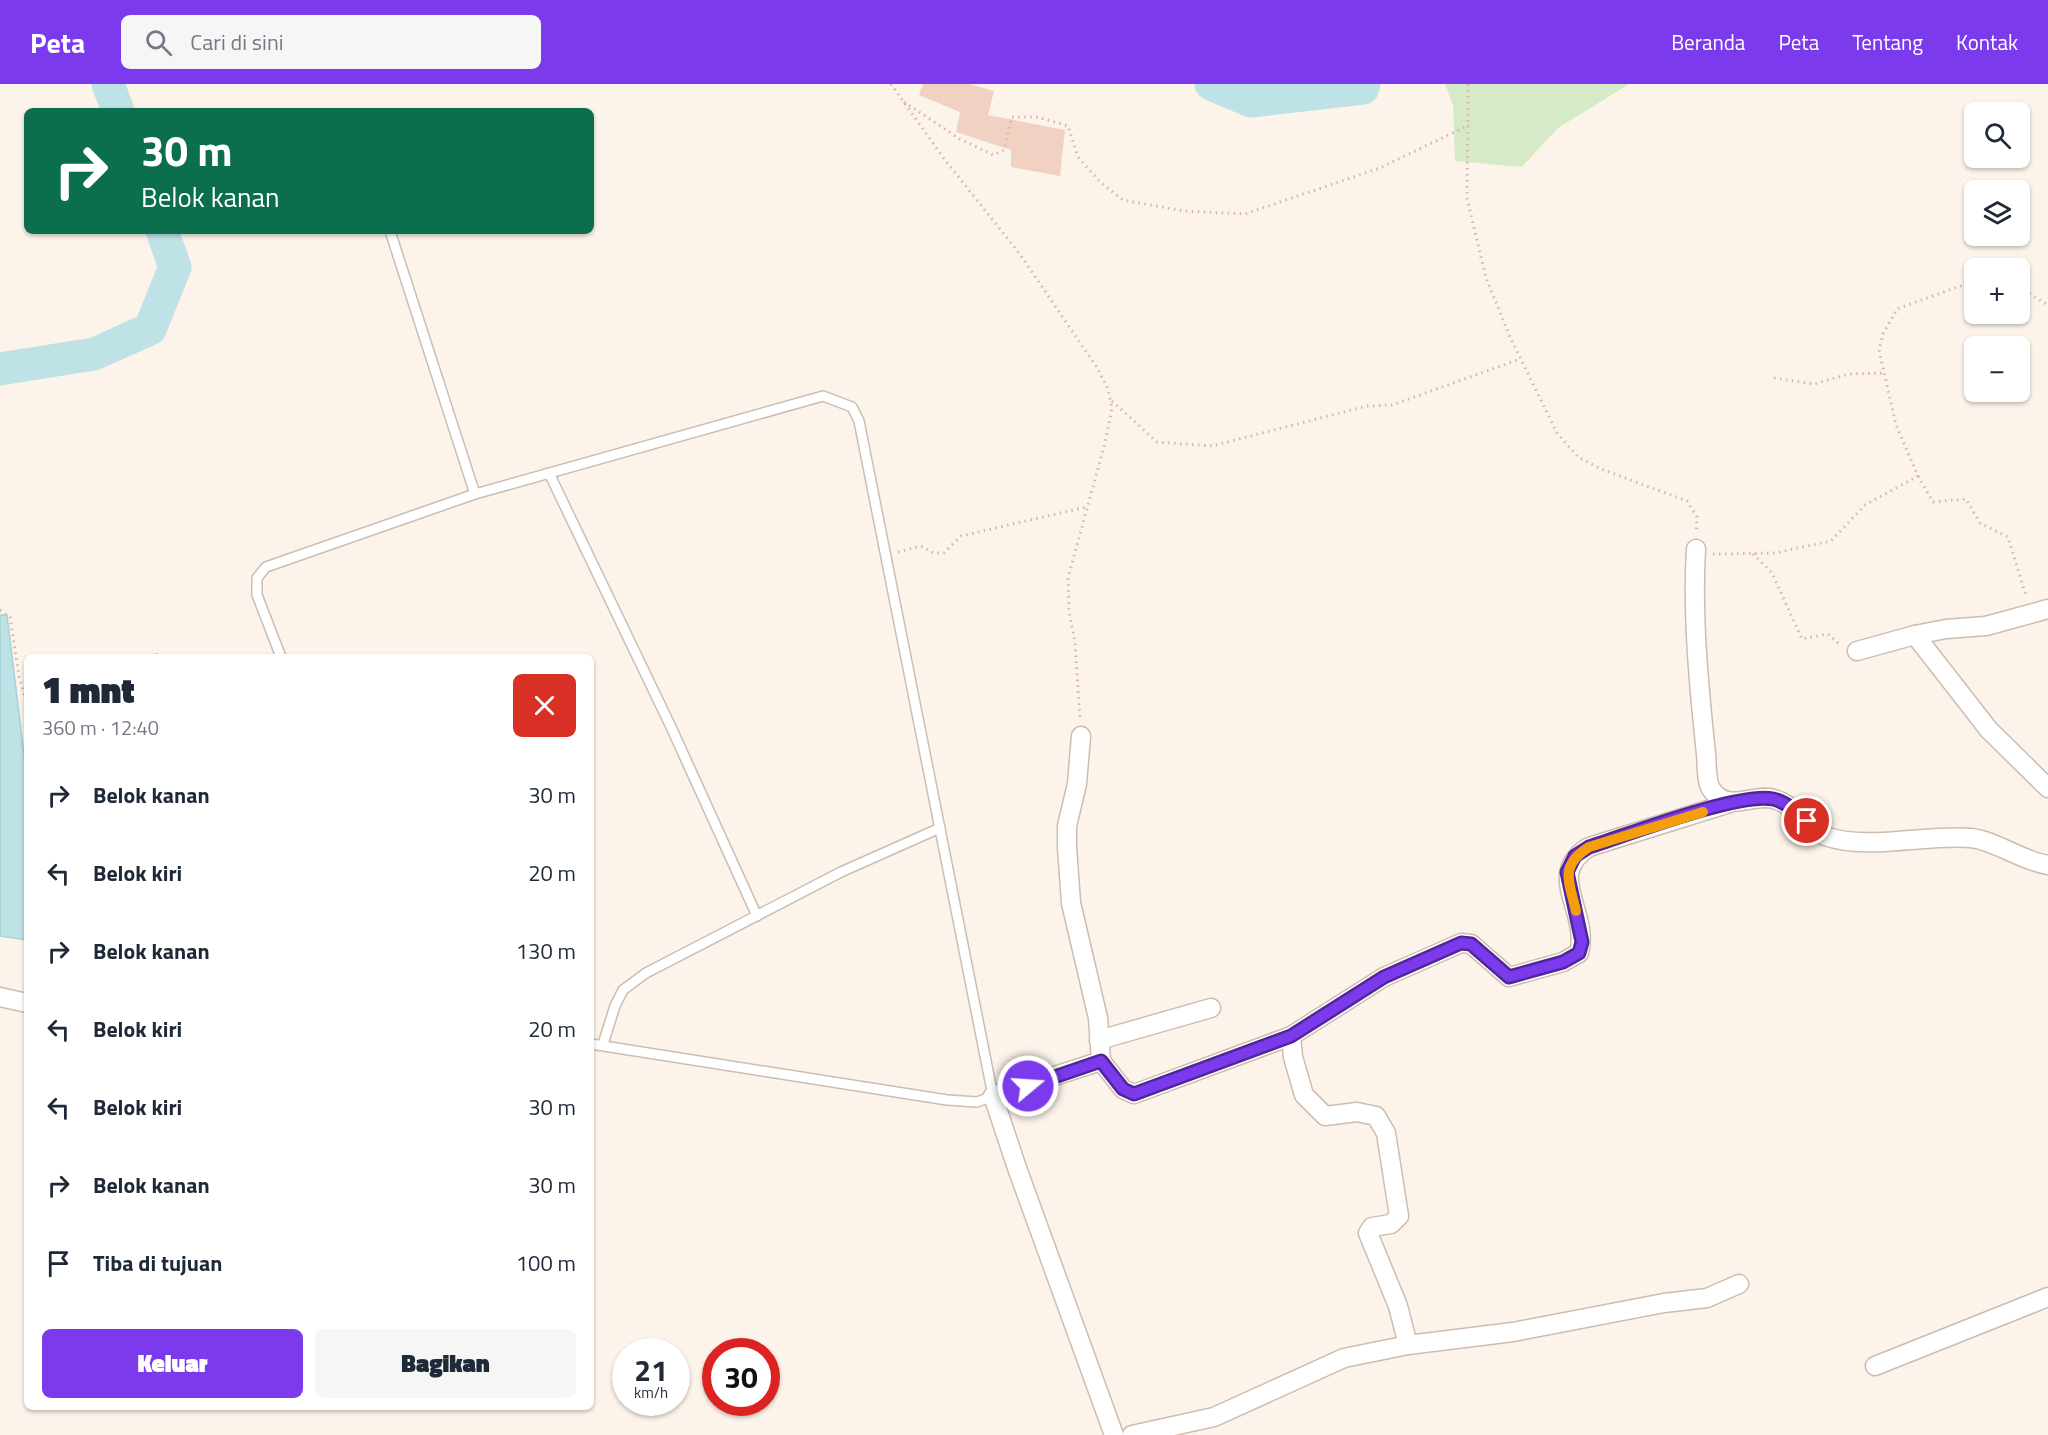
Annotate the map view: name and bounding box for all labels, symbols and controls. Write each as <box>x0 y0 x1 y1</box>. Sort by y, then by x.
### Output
search box <box>121 15 541 69</box>
text: Peta <box>30 21 85 64</box>
text: Cari di sini <box>190 25 284 59</box>
icon: search <box>142 26 175 59</box>
text: Beranda <box>1671 26 1745 58</box>
text: Peta <box>1778 26 1819 58</box>
text: Tentang <box>1852 26 1923 58</box>
text: Kontak <box>1956 26 2018 58</box>
map controls <box>1964 102 2030 402</box>
button: search <box>1964 102 2030 168</box>
text: 30 m <box>141 118 233 182</box>
icon: right <box>42 132 120 210</box>
text: Belok kanan <box>141 176 280 217</box>
button: layers <box>1964 180 2030 246</box>
button: + <box>1964 258 2030 324</box>
button: − <box>1964 336 2030 402</box>
text: 1 mnt <box>42 662 135 717</box>
button: close <box>513 674 576 737</box>
text: 360 m · 12:40 <box>42 712 159 743</box>
text: Belok kanan <box>93 778 210 812</box>
text: 30 m <box>528 778 576 812</box>
icon: right <box>42 779 75 812</box>
pin <box>1781 795 1832 846</box>
icon: arrive <box>1790 804 1823 837</box>
text: Belok kiri <box>93 856 182 890</box>
text: 20 m <box>528 856 576 890</box>
icon: left <box>42 857 75 890</box>
text: Belok kanan <box>93 934 210 968</box>
text: 130 m <box>516 934 576 968</box>
icon: right <box>42 935 75 968</box>
text: Belok kiri <box>93 1012 182 1046</box>
text: 20 m <box>528 1012 576 1046</box>
icon: left <box>42 1013 75 1046</box>
position arrow <box>996 1054 1060 1118</box>
text: Belok kiri <box>93 1090 182 1124</box>
text: 30 m <box>528 1090 576 1124</box>
icon: left <box>42 1091 75 1124</box>
text: Belok kanan <box>93 1168 210 1202</box>
text: 30 m <box>528 1168 576 1202</box>
icon: right <box>42 1169 75 1202</box>
text: Tiba di tujuan <box>93 1246 222 1280</box>
text: 100 m <box>516 1246 576 1280</box>
icon: arrive <box>42 1247 75 1280</box>
button: Keluar <box>42 1329 303 1398</box>
button: Bagikan <box>315 1329 576 1398</box>
speed limit sign: 30 <box>702 1338 780 1416</box>
text: 21 <box>634 1347 668 1393</box>
text: km/h <box>634 1381 668 1404</box>

